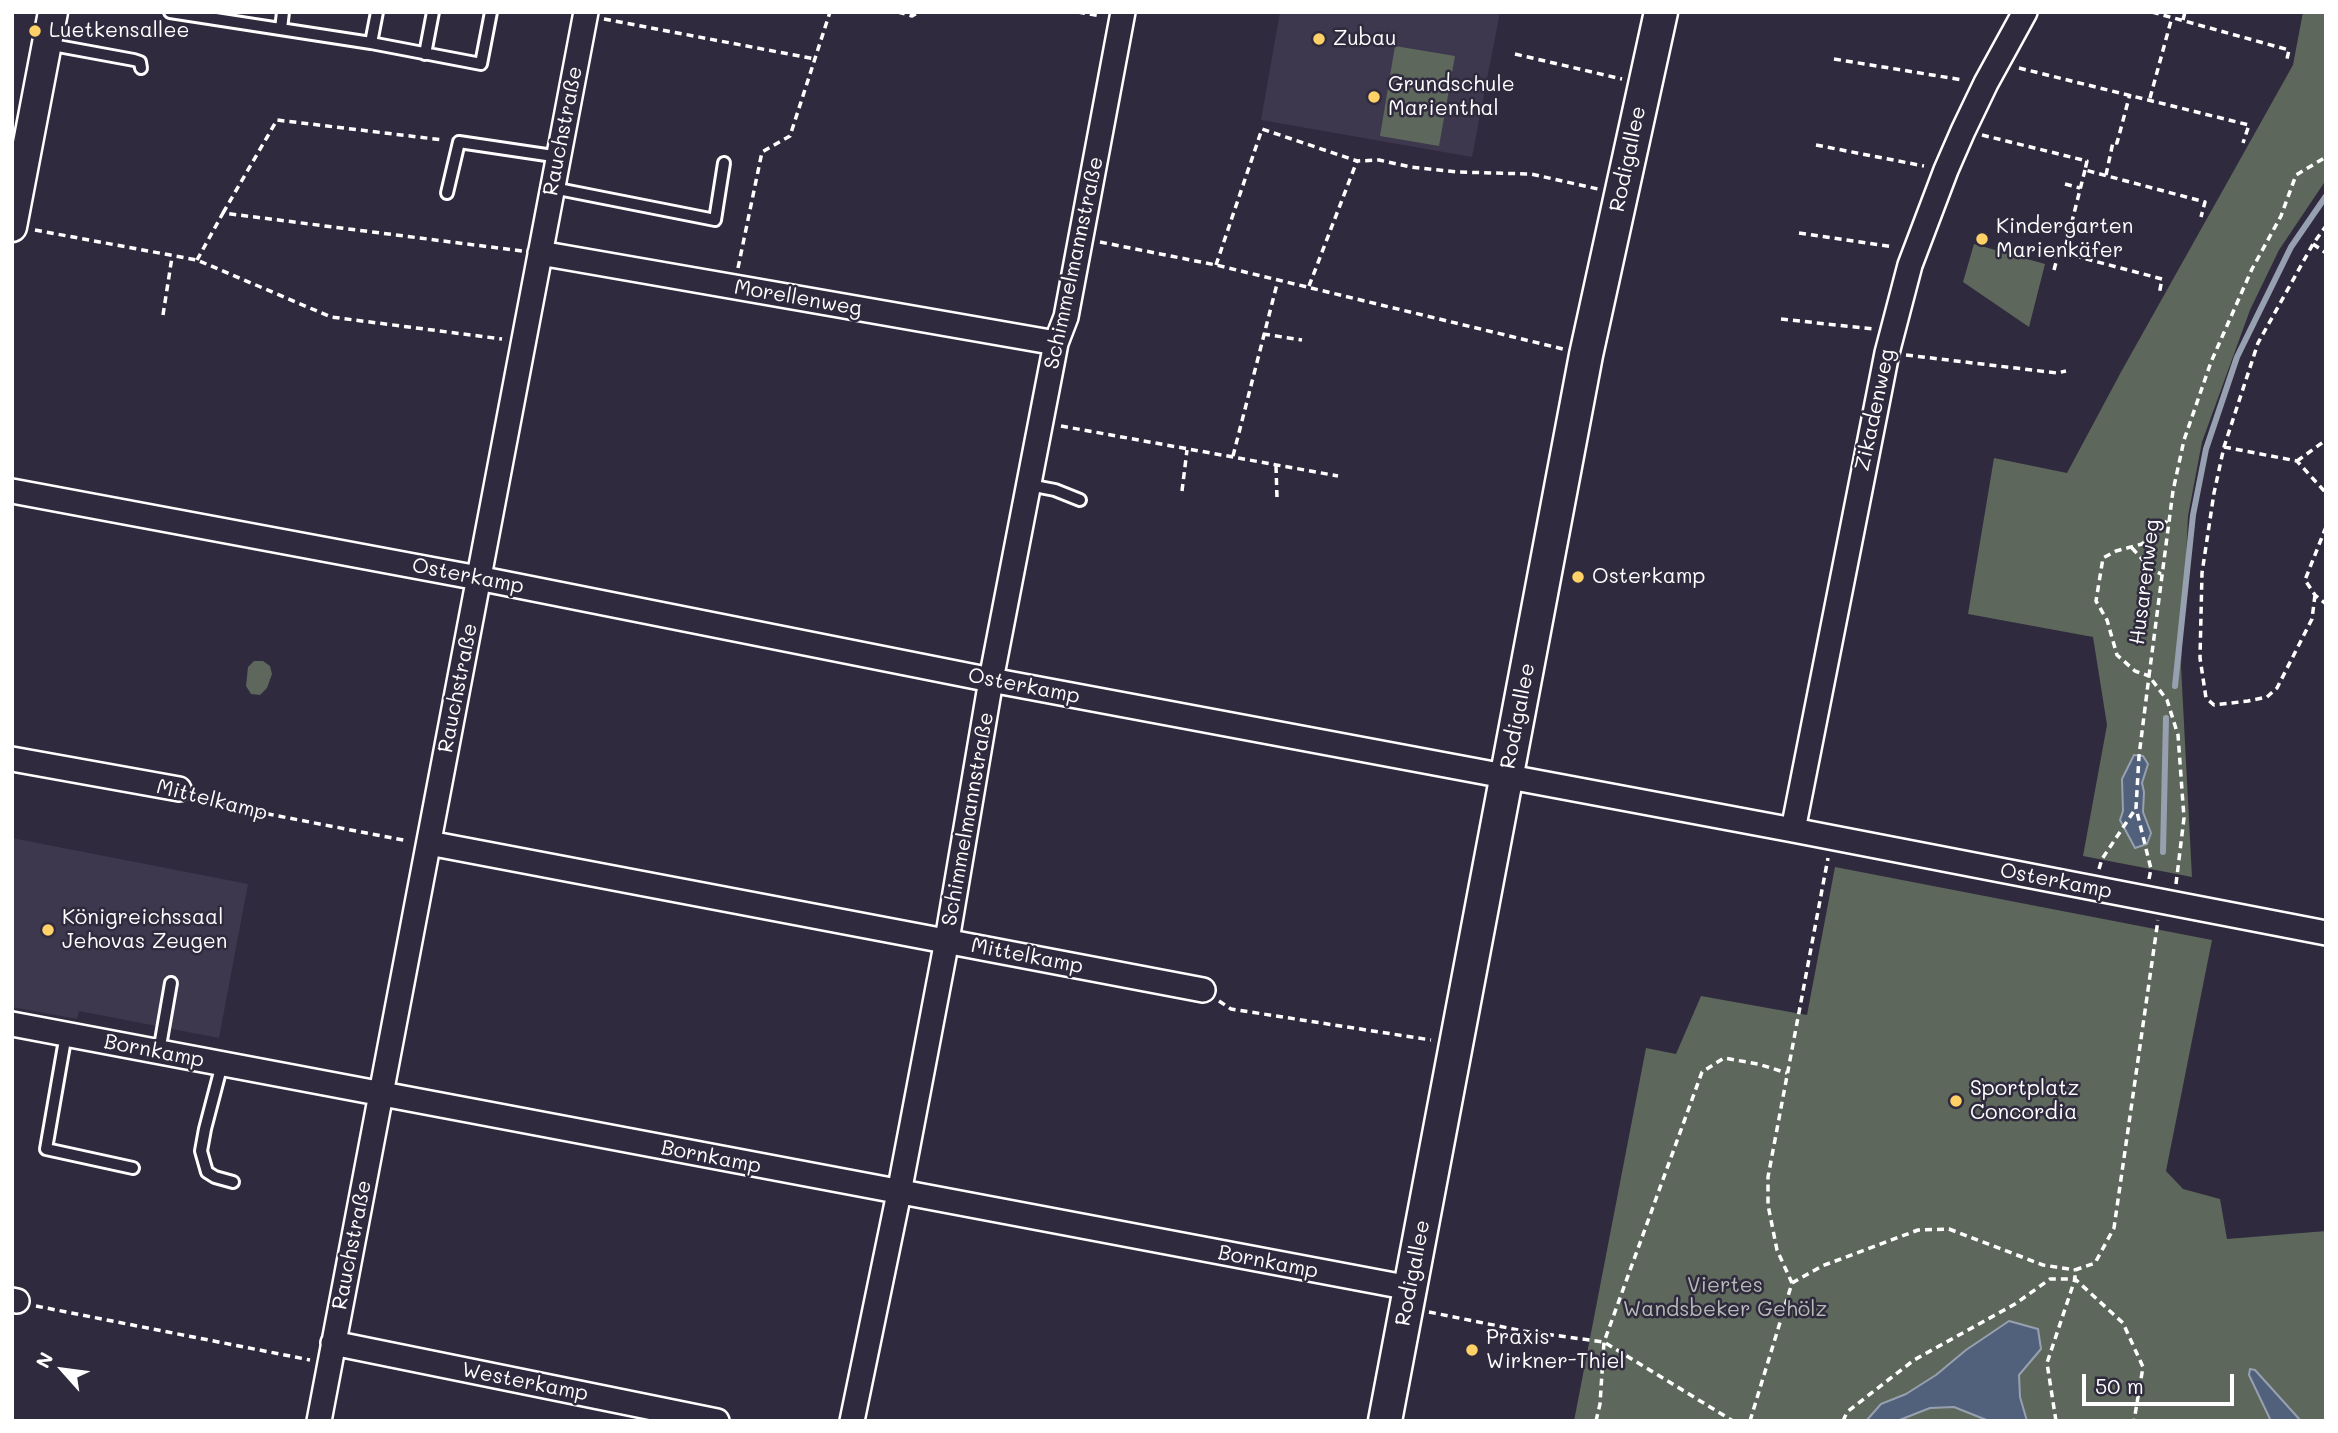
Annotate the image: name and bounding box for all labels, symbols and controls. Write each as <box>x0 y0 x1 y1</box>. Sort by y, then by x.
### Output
place label: Luetkensallee <box>49 18 189 44</box>
marker: Luetkensallee <box>27 23 43 39</box>
place label: Zubau <box>1333 26 1397 52</box>
marker: Zubau <box>1311 31 1327 47</box>
street label: Rauchstraße <box>538 64 588 198</box>
place label: Grundschule Marienthal <box>1388 72 1515 122</box>
marker: Grundschule Marienthal <box>1366 89 1382 105</box>
street label: Rodigallee <box>1605 104 1651 214</box>
street label: Schimmelmannstraße <box>1039 154 1109 372</box>
place label: Kindergarten Marienkäfer <box>1996 214 2133 264</box>
marker: Kindergarten Marienkäfer <box>1974 231 1990 247</box>
street label: Morellenweg <box>732 274 864 322</box>
street label: Zikadenweg <box>1850 347 1900 473</box>
street label: Husarenweg <box>2125 518 2165 646</box>
street label: Osterkamp <box>410 553 526 599</box>
place label: Osterkamp <box>1592 564 1706 590</box>
marker: Osterkamp <box>1570 569 1586 585</box>
street label: Rauchstraße <box>433 621 483 755</box>
street label: Rodigallee <box>1495 661 1541 771</box>
street label: Osterkamp <box>966 663 1082 709</box>
street label: Schimmelmannstraße <box>937 710 999 928</box>
street label: Mittelkamp <box>154 774 270 826</box>
street label: Osterkamp <box>1998 858 2114 904</box>
place label: Königreichssaal Jehovas Zeugen <box>62 905 227 955</box>
marker: Königreichssaal Jehovas Zeugen <box>40 922 56 938</box>
street label: Mittelkamp <box>969 933 1085 979</box>
street label: Bornkamp <box>102 1029 206 1073</box>
place label: Sportplatz Concordia <box>1970 1076 2079 1126</box>
marker: Sportplatz Concordia <box>1948 1093 1964 1109</box>
street label: Bornkamp <box>659 1135 763 1179</box>
street label: Rauchstraße <box>327 1178 377 1312</box>
street label: Rodigallee <box>1390 1218 1436 1328</box>
street label: Bornkamp <box>1216 1240 1320 1284</box>
park label: Viertes Wandsbeker Gehölz <box>1623 1273 1827 1323</box>
place label: Praxis Wirkner-Thiel <box>1486 1325 1625 1375</box>
north arrow <box>28 1335 98 1405</box>
marker: Praxis Wirkner-Thiel <box>1464 1342 1480 1358</box>
text: N <box>30 1348 58 1372</box>
street label: Westerkamp <box>460 1357 590 1407</box>
scale bar <box>2086 1360 2238 1404</box>
text: 50 m <box>2095 1372 2144 1399</box>

